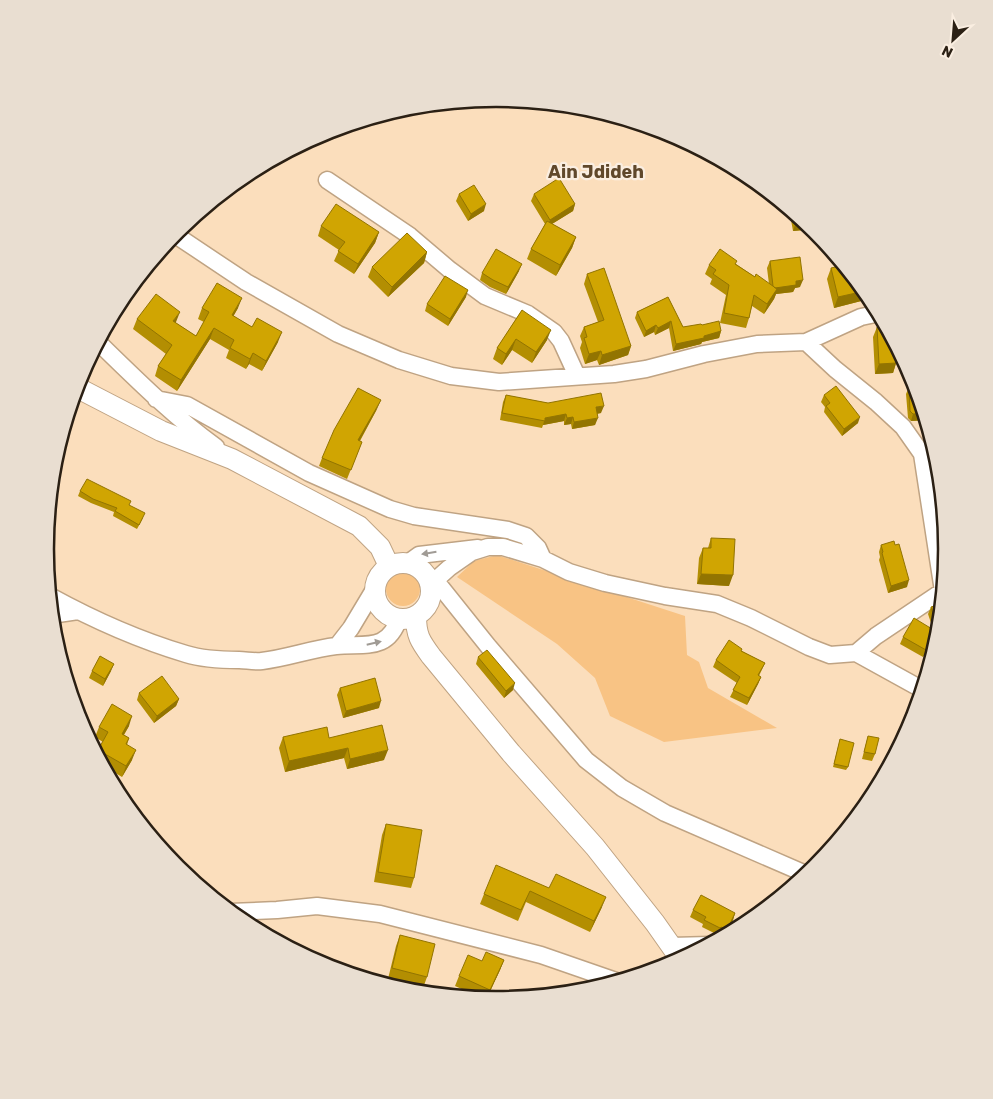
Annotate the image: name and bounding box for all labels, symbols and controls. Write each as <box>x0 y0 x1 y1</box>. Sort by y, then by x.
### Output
north arrow <box>928 15 978 65</box>
text: N <box>939 41 956 61</box>
district label: Ain Jdideh <box>548 161 644 183</box>
one-way arrow <box>421 550 437 558</box>
one-way arrow <box>367 639 382 647</box>

